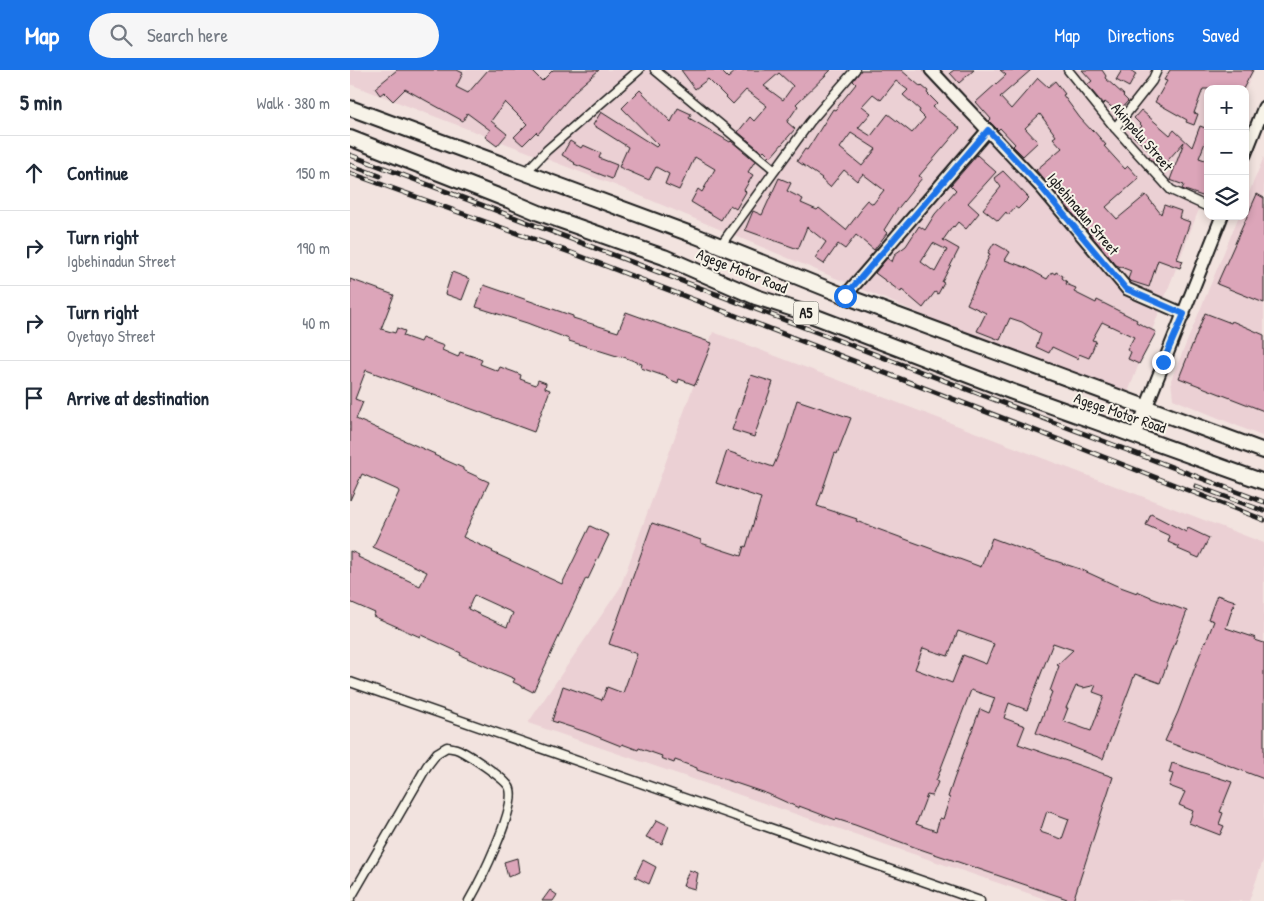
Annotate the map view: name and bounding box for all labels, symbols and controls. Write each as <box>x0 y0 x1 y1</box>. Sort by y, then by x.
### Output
search box <box>89 13 439 58</box>
text: Map <box>25 19 59 51</box>
icon: search <box>107 21 135 49</box>
text: Search here <box>147 22 228 48</box>
text: Map <box>1055 23 1080 48</box>
text: Directions <box>1108 23 1174 48</box>
text: Saved <box>1202 23 1239 48</box>
map controls <box>1204 85 1249 220</box>
button: + <box>1204 85 1249 130</box>
text: 5 min <box>20 88 62 117</box>
text: Walk · 380 m <box>257 92 330 114</box>
street label: Akinpelu Street <box>1107 98 1179 176</box>
button: − <box>1204 130 1249 175</box>
icon: ahead <box>20 159 48 187</box>
text: Continue <box>67 160 128 186</box>
text: 150 m <box>296 162 330 184</box>
street label: Igbehinadun Street <box>1043 168 1125 260</box>
button: layers <box>1204 175 1249 220</box>
text: Turn right <box>67 224 138 250</box>
icon: right <box>20 234 48 262</box>
text: 190 m <box>297 237 330 259</box>
street label: Agege Motor Road <box>694 243 791 298</box>
text: Igbehinadun Street <box>67 250 175 272</box>
route start <box>834 285 857 308</box>
text: Turn right <box>67 299 138 325</box>
road number: A5 <box>794 302 818 324</box>
icon: right <box>20 309 48 337</box>
text: 40 m <box>302 312 330 334</box>
text: Oyetayo Street <box>67 325 155 347</box>
route end <box>1152 351 1175 374</box>
icon: arrive <box>20 384 48 412</box>
text: Arrive at destination <box>67 385 209 411</box>
street label: Agege Motor Road <box>1071 387 1169 438</box>

